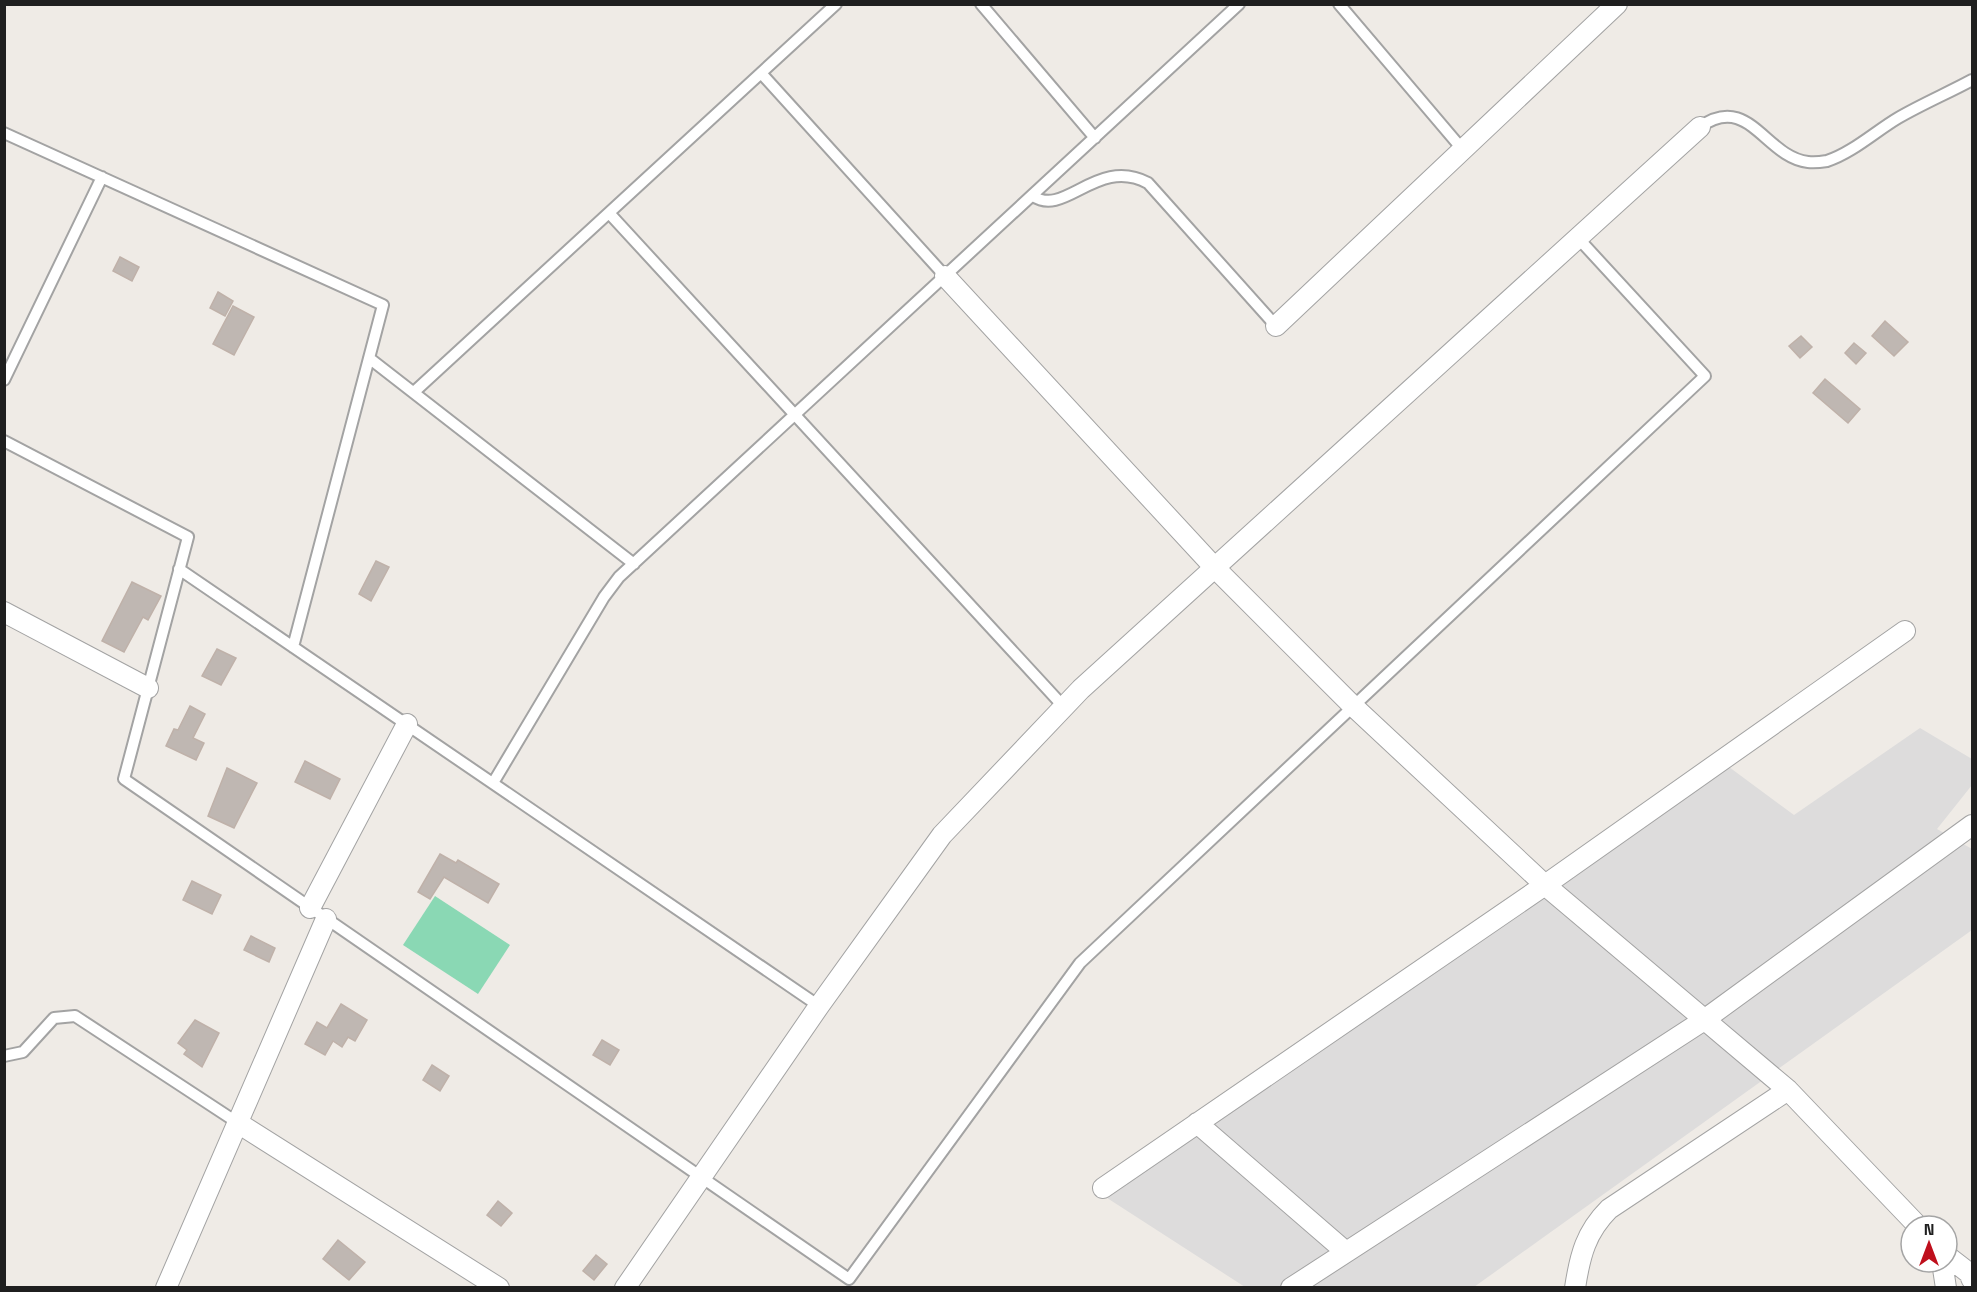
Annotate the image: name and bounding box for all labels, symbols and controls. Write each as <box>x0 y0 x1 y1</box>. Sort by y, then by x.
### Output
north arrow <box>1899 1214 1959 1274</box>
text: N <box>1924 1219 1934 1240</box>

